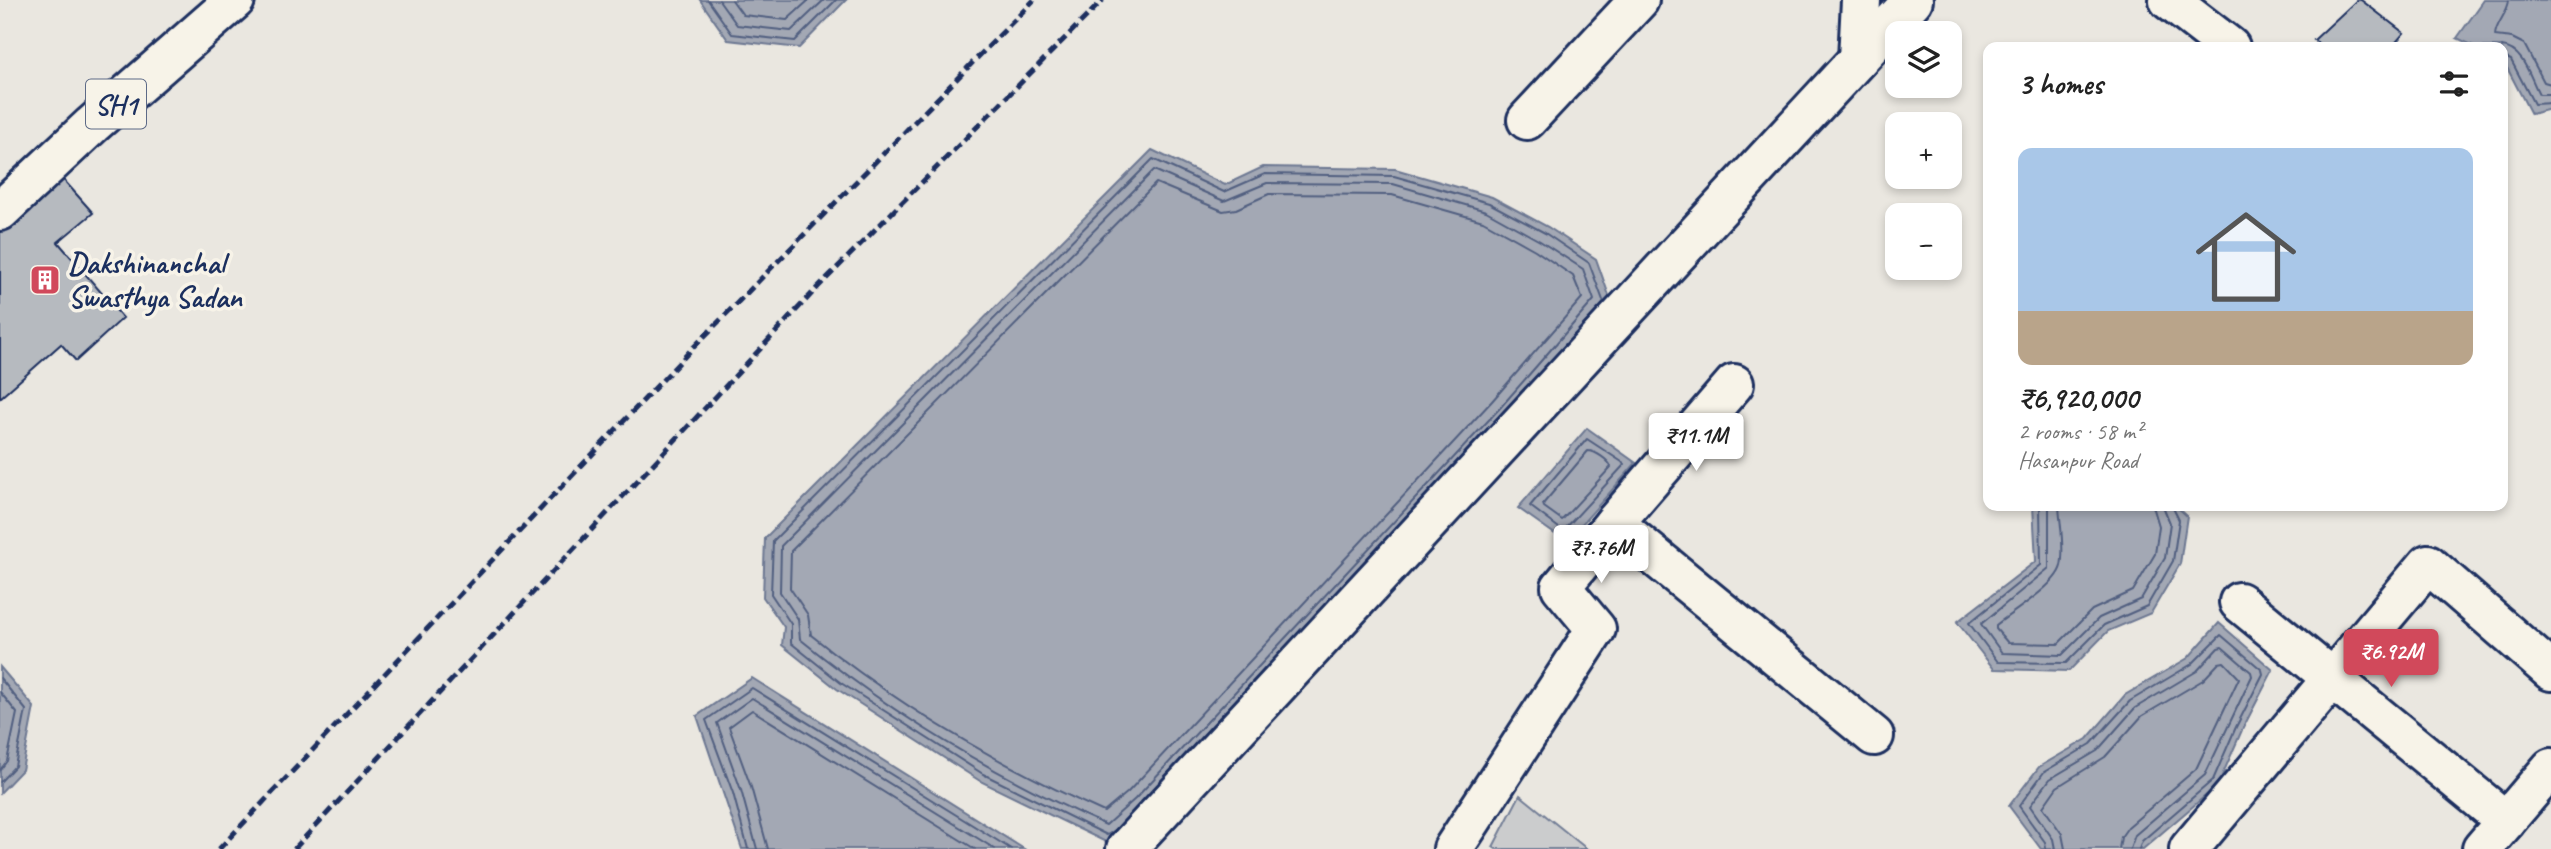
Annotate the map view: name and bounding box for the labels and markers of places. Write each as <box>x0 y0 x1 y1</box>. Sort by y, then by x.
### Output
place label: Dakshinanchal Swasthya Sadan <box>68 244 243 317</box>
building icon: Dakshinanchal Swasthya Sadan <box>28 263 62 297</box>
pin: ₹11.1M <box>1639 414 1753 473</box>
pin: ₹7.76M <box>1544 526 1658 585</box>
pin: ₹6.92M <box>2334 630 2448 689</box>

